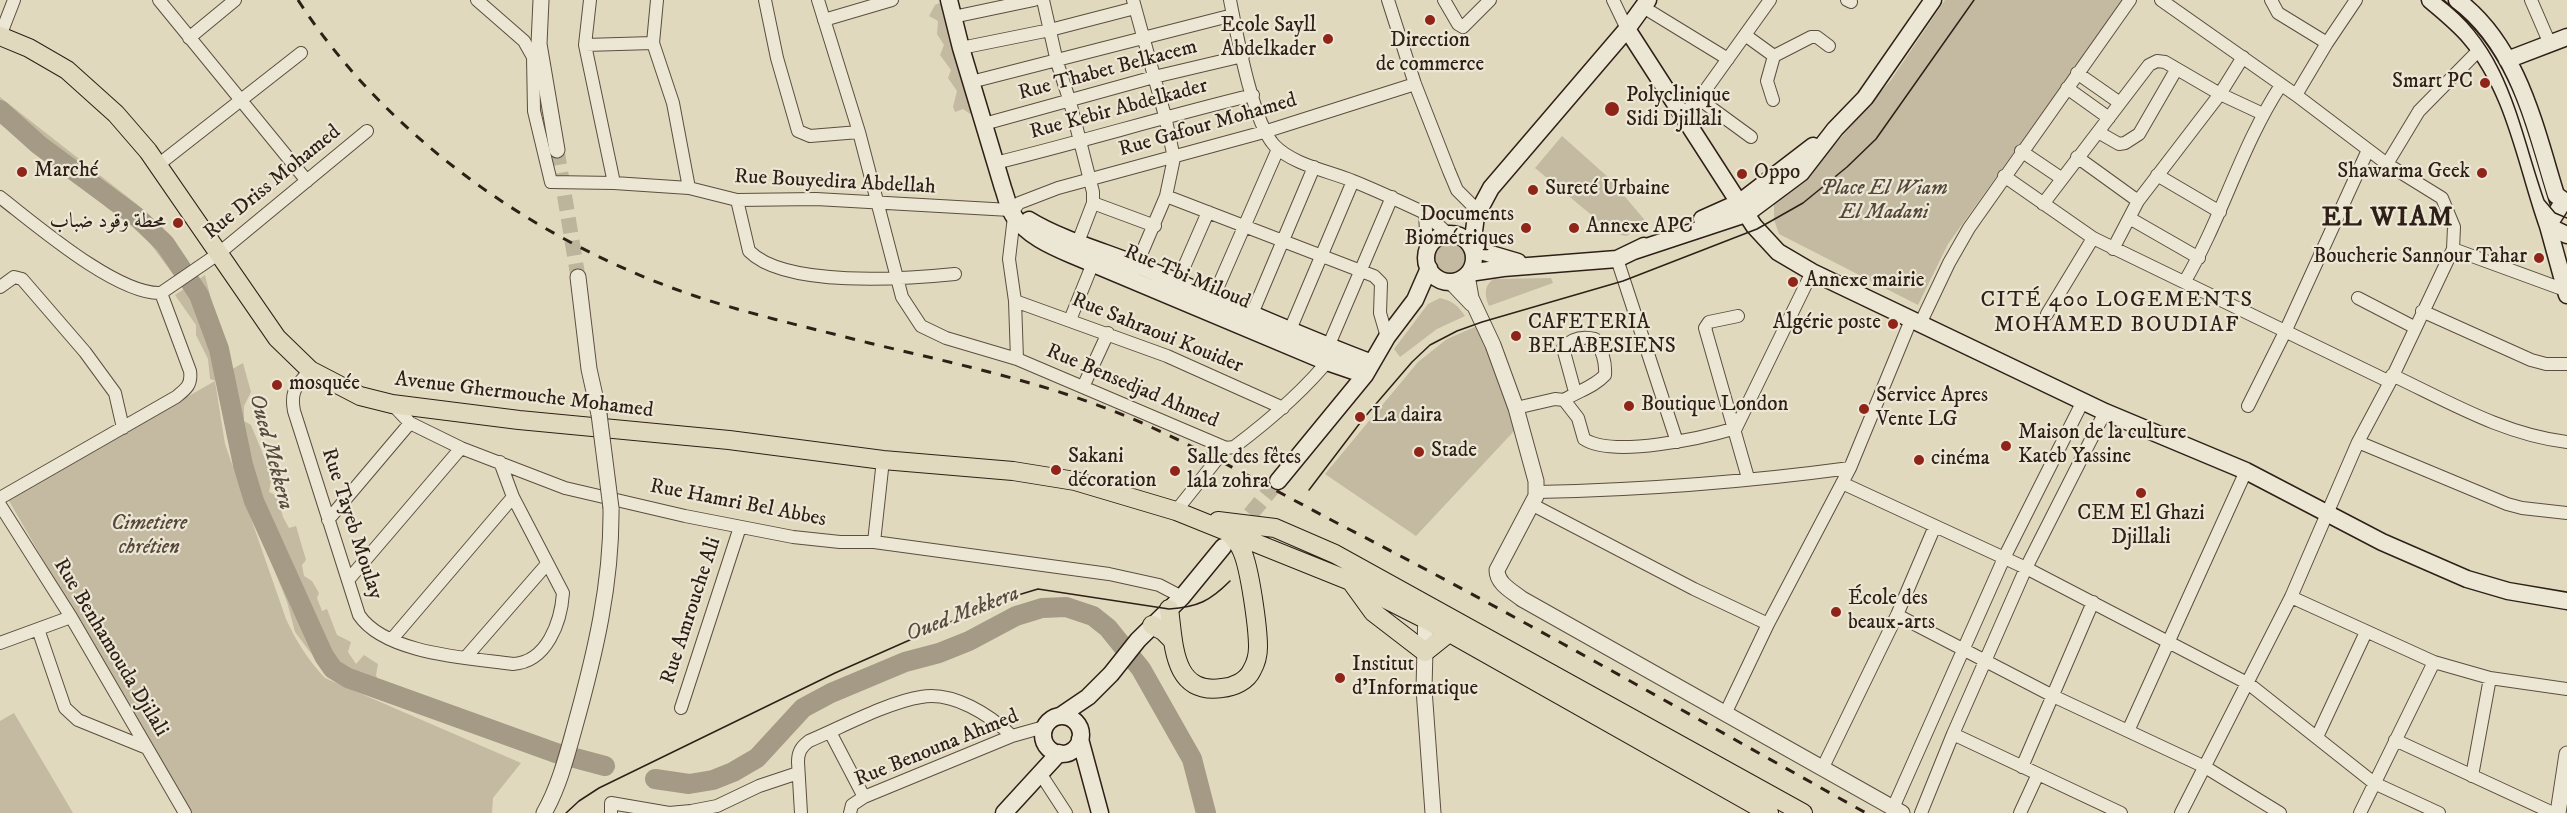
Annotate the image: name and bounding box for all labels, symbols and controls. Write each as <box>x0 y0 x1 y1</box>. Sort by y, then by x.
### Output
marker: Direction de commerce <box>1423 13 1437 27</box>
place label: Ecole Sayll Abdelkader <box>1221 14 1316 64</box>
place label: Direction de commerce <box>1376 29 1484 79</box>
marker: Ecole Sayll Abdelkader <box>1321 32 1335 46</box>
street label: Rue Thabet Belkacem <box>1016 35 1200 107</box>
place label: Smart PC <box>2392 70 2473 96</box>
street label: Rue Kebir Abdelkader <box>1027 74 1211 146</box>
marker: Smart PC <box>2478 76 2492 90</box>
place label: Polyclinique Sidi Djillali <box>1626 84 1730 134</box>
street label: Rue Gafour Mohamed <box>1116 89 1300 163</box>
marker: Polyclinique Sidi Djillali <box>1603 100 1621 118</box>
street label: Rue Driss Mohamed <box>200 120 346 246</box>
place label: Marché <box>34 159 99 185</box>
place label: Shawarma Geek <box>2337 160 2470 186</box>
place label: Oppo <box>1754 161 1800 187</box>
marker: Marché <box>15 165 29 179</box>
street label: Rue Bouyedira Abdellah <box>734 165 936 201</box>
marker: Shawarma Geek <box>2475 166 2489 180</box>
marker: Oppo <box>1735 167 1749 181</box>
place label: Sureté Urbaine <box>1545 177 1670 203</box>
park label: Place El Wiam El Madani <box>1820 177 1948 227</box>
marker: Sureté Urbaine <box>1526 183 1540 197</box>
place label: Documents Biométriques <box>1405 203 1514 253</box>
district label: EL WIAM <box>2322 203 2454 235</box>
place label: محطة وقود ضباب <box>49 210 166 236</box>
place label: Annexe APC <box>1586 215 1693 241</box>
marker: محطة وقود ضباب <box>171 216 185 230</box>
marker: Documents Biométriques <box>1519 221 1533 235</box>
marker: Annexe APC <box>1567 221 1581 235</box>
street label: Rue Tbi Miloud <box>1120 240 1254 316</box>
place label: Boucherie Sannour Tahar <box>2313 245 2527 271</box>
marker: Boucherie Sannour Tahar <box>2532 251 2546 265</box>
place label: Annexe mairie <box>1805 269 1924 295</box>
marker: Annexe mairie <box>1786 275 1800 289</box>
street label: Rue Sahraoui Kouider <box>1068 288 1246 380</box>
district label: CITÉ 400 LOGEMENTS MOHAMED BOUDIAF <box>1980 288 2254 340</box>
place label: CAFETERIA BELABESIENS <box>1528 311 1676 361</box>
place label: Algérie poste <box>1773 311 1881 337</box>
marker: Algérie poste <box>1886 317 1900 331</box>
marker: CAFETERIA BELABESIENS <box>1509 329 1523 343</box>
street label: Rue Bensedjad Ahmed <box>1042 339 1222 435</box>
street label: Avenue Ghermouche Mohamed <box>393 368 655 424</box>
place label: mosquée <box>289 372 360 398</box>
marker: mosquée <box>270 378 284 392</box>
place label: Service Apres Vente LG <box>1876 384 1988 434</box>
water label: Oued Mekkera <box>242 391 298 513</box>
place label: Boutique London <box>1641 393 1788 419</box>
marker: Boutique London <box>1622 399 1636 413</box>
marker: Service Apres Vente LG <box>1857 402 1871 416</box>
place label: La daira <box>1372 404 1442 430</box>
marker: La daira <box>1353 410 1367 424</box>
place label: Maison de la culture Kateb Yassine <box>2018 421 2186 471</box>
place label: Stade <box>1431 439 1477 465</box>
marker: Maison de la culture Kateb Yassine <box>1999 439 2013 453</box>
street label: Rue Tayeb Moulay <box>315 445 387 603</box>
place label: Sakani décoration <box>1068 445 1156 495</box>
marker: Stade <box>1412 445 1426 459</box>
place label: Salle des fêtes lala zohra <box>1187 446 1301 496</box>
place label: cinéma <box>1931 447 1990 473</box>
marker: cinéma <box>1912 453 1926 467</box>
marker: Sakani décoration <box>1049 463 1063 477</box>
marker: Salle des fêtes lala zohra <box>1168 464 1182 478</box>
street label: Rue Hamri Bel Abbes <box>648 475 828 533</box>
marker: CEM El Ghazi Djillali <box>2134 486 2148 500</box>
place label: CEM El Ghazi Djillali <box>2077 502 2205 552</box>
park label: Cimetiere chrétien <box>111 512 187 562</box>
street label: Rue Amrouche Ali <box>656 534 728 688</box>
street label: Rue Benhamouda Djilali <box>47 554 173 742</box>
water label: Oued Mekkera <box>903 581 1023 649</box>
place label: École des beaux-arts <box>1848 587 1935 637</box>
marker: École des beaux-arts <box>1829 605 1843 619</box>
place label: Institut d'Informatique <box>1352 653 1478 703</box>
marker: Institut d'Informatique <box>1333 671 1347 685</box>
street label: Rue Benouna Ahmed <box>852 705 1022 793</box>

